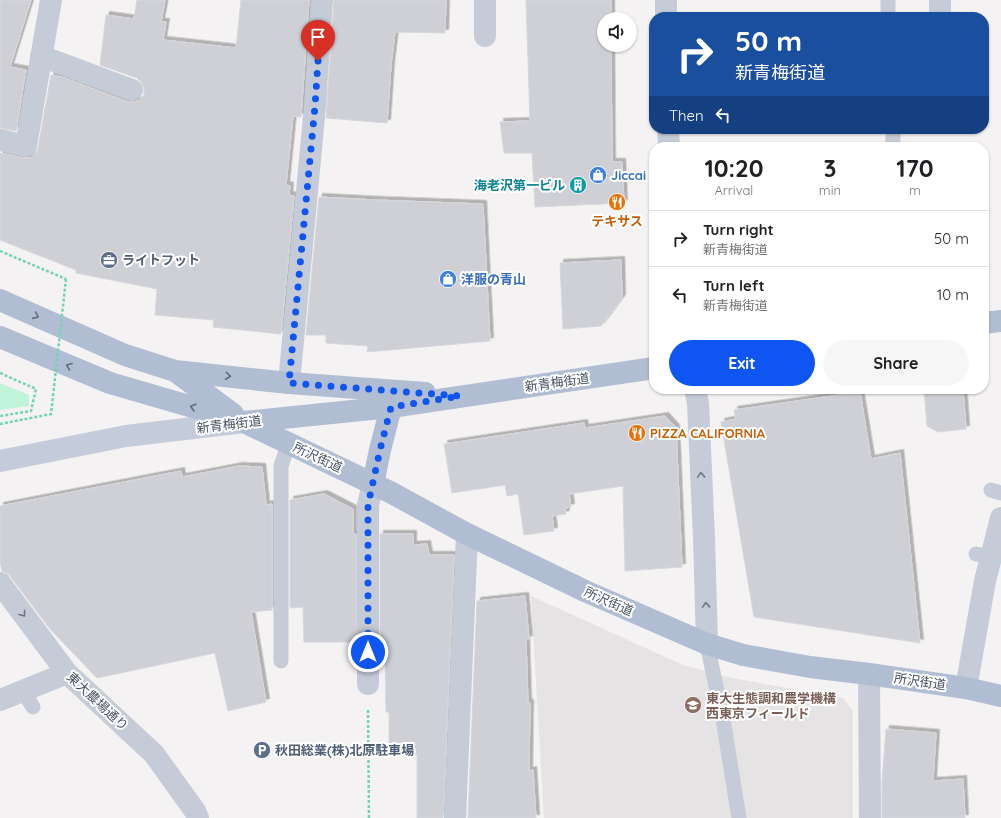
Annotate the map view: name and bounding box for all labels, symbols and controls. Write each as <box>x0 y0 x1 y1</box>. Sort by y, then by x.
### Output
map controls <box>597 12 637 52</box>
button: sound <box>597 12 637 52</box>
pin <box>301 20 335 61</box>
text: 50 m <box>735 23 802 58</box>
icon: arrive <box>307 26 329 48</box>
icon: right <box>669 28 721 80</box>
text: 新青梅街道 <box>735 61 825 84</box>
icon: left <box>712 104 734 126</box>
text: Then <box>669 106 704 125</box>
text: 10:20 <box>704 153 763 183</box>
text: 3 <box>823 153 836 183</box>
text: 170 <box>896 153 934 183</box>
shop icon: Jiccai <box>588 165 608 185</box>
place label: Jiccai <box>611 167 646 183</box>
building icon: 海老沢第一ビル <box>568 175 588 195</box>
place label: 海老沢第一ビル <box>474 177 565 193</box>
text: Arrival <box>714 182 753 198</box>
text: min <box>819 182 841 198</box>
text: m <box>909 182 921 198</box>
restaurant icon: テキサス <box>607 192 627 212</box>
place label: テキサス <box>591 213 643 229</box>
text: Turn right <box>703 220 774 239</box>
icon: right <box>669 228 691 250</box>
text: 50 m <box>934 229 969 248</box>
text: 新青梅街道 <box>703 241 768 257</box>
office icon: ライトフット <box>99 250 119 270</box>
place label: ライトフット <box>122 252 200 268</box>
shop icon: 洋服の青山 <box>438 269 458 289</box>
place label: 洋服の青山 <box>461 271 526 287</box>
text: Turn left <box>703 276 765 295</box>
icon: left <box>669 284 691 306</box>
text: 10 m <box>937 285 969 304</box>
text: 新青梅街道 <box>703 297 768 313</box>
one-way arrow <box>31 311 39 319</box>
button: Exit <box>669 340 815 386</box>
button: Share <box>823 340 969 386</box>
one-way arrow <box>66 363 73 371</box>
street label: 新青梅街道 <box>524 370 590 394</box>
one-way arrow <box>225 372 231 381</box>
one-way arrow <box>189 403 196 412</box>
street label: 新青梅街道 <box>196 412 262 436</box>
restaurant icon: PIZZA CALIFORNIA <box>627 423 647 443</box>
place label: PIZZA CALIFORNIA <box>650 425 766 441</box>
street label: 所沢街道 <box>291 439 345 475</box>
one-way arrow <box>697 472 706 478</box>
street label: 所沢街道 <box>582 583 636 619</box>
one-way arrow <box>701 602 710 608</box>
one-way arrow <box>18 610 25 617</box>
position arrow <box>347 631 389 673</box>
street label: 東大農場通り <box>64 669 132 733</box>
street label: 所沢街道 <box>893 669 947 693</box>
place label: 東大生態調和農学機構 西東京フィールド <box>706 690 836 721</box>
school or university icon: 東大生態調和農学機構 西東京フィールド <box>683 695 703 715</box>
parking icon: 秋田総業(株)北原駐車場 <box>252 740 272 760</box>
place label: 秋田総業(株)北原駐車場 <box>275 742 414 758</box>

